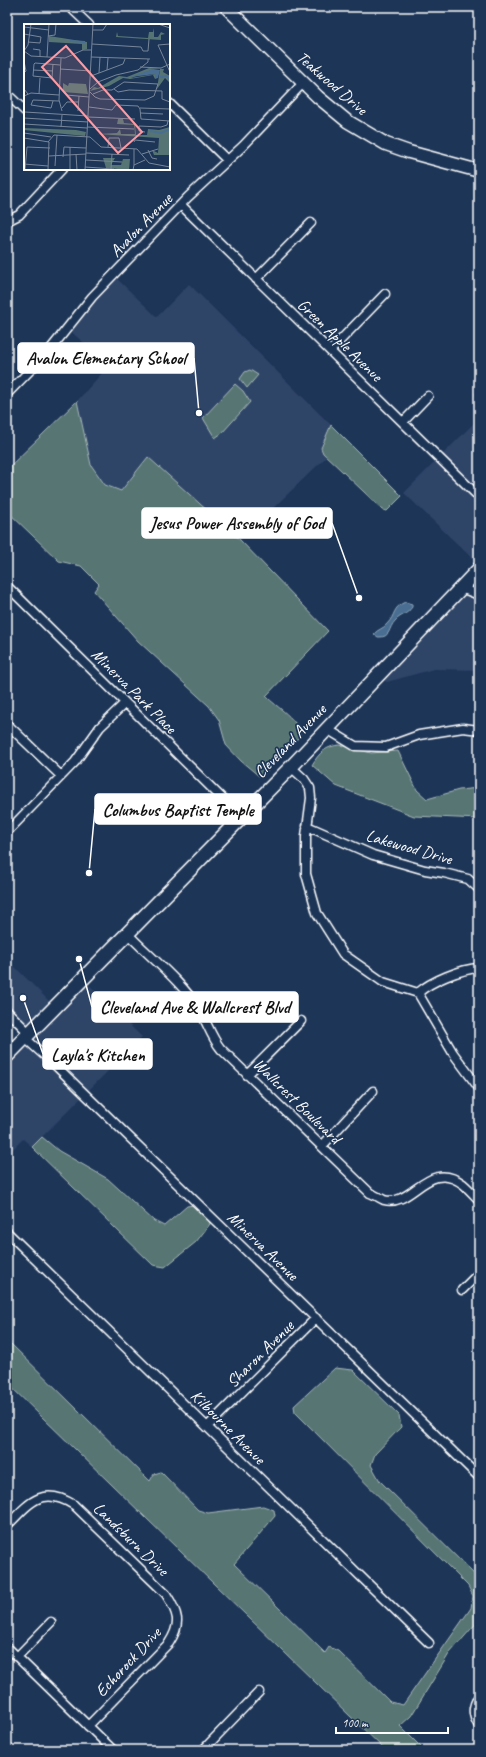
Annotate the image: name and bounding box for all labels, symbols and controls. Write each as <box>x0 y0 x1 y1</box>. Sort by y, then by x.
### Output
inset map <box>24 24 170 170</box>
street label: Teakwood Drive <box>292 47 373 120</box>
street label: Avalon Avenue <box>105 188 178 261</box>
street label: Green Apple Avenue <box>293 294 388 387</box>
callout: Avalon Elementary School <box>18 343 194 373</box>
text: Avalon Elementary School <box>26 347 189 369</box>
callout: Jesus Power Assembly of God <box>142 508 332 538</box>
text: Jesus Power Assembly of God <box>148 512 327 534</box>
street label: Minerva Park Place <box>87 644 182 739</box>
street label: Cleveland Avenue <box>249 698 332 783</box>
callout: Columbus Baptist Temple <box>95 794 261 824</box>
text: Columbus Baptist Temple <box>102 799 256 821</box>
street label: Lakewood Drive <box>364 825 456 870</box>
callout: Cleveland Ave & Wallcrest Blvd <box>92 992 298 1022</box>
text: Cleveland Ave & Wallcrest Blvd <box>100 996 293 1018</box>
callout: Layla's Kitchen <box>43 1039 152 1069</box>
text: Layla's Kitchen <box>51 1044 145 1066</box>
street label: Wallcrest Boulevard <box>249 1054 347 1150</box>
street label: Minerva Avenue <box>223 1207 304 1286</box>
street label: Sharon Avenue <box>222 1315 299 1392</box>
street label: Kilbourne Avenue <box>186 1385 271 1470</box>
street label: Landsburn Drive <box>89 1498 174 1581</box>
street label: Echorock Drive <box>90 1622 167 1701</box>
scale bar <box>336 1709 448 1735</box>
text: 100 m <box>342 1715 369 1731</box>

